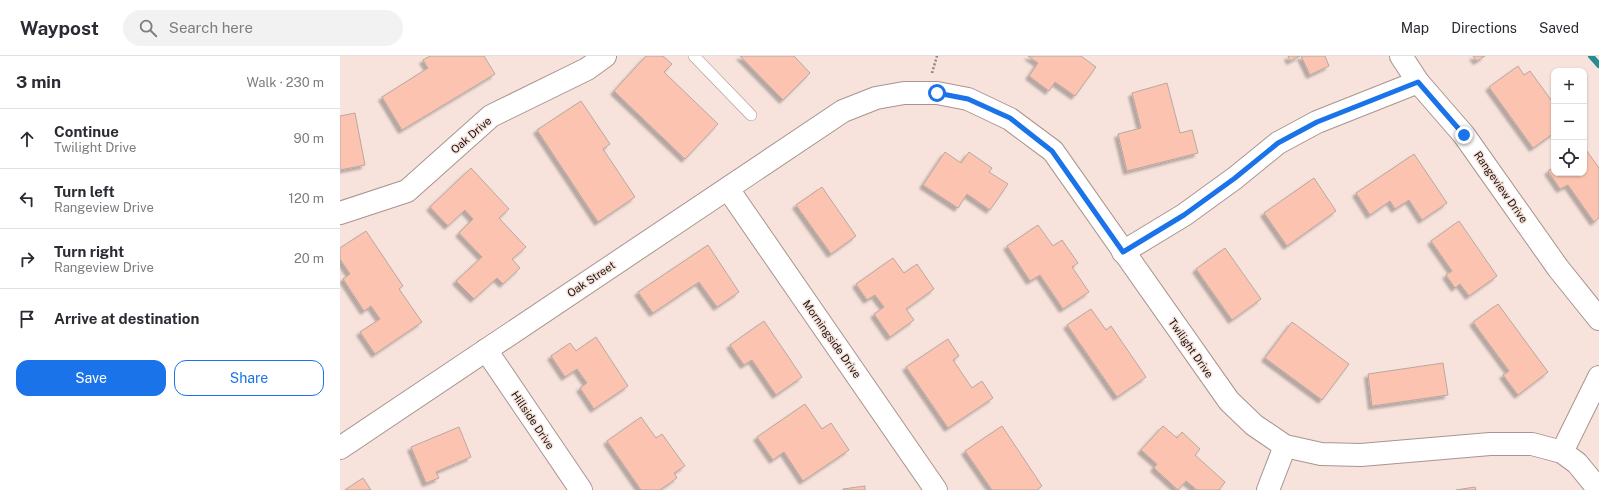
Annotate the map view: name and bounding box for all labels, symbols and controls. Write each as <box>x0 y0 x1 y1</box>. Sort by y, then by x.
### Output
search box <box>123 10 403 46</box>
text: Waypost <box>20 17 99 39</box>
icon: search <box>137 17 159 39</box>
text: Search here <box>169 19 253 36</box>
text: Map <box>1401 20 1429 36</box>
text: Directions <box>1451 20 1517 36</box>
text: Saved <box>1539 20 1579 36</box>
map controls <box>1551 68 1587 176</box>
button: + <box>1551 68 1587 104</box>
text: 3 min <box>16 72 61 92</box>
text: Walk · 230 m <box>246 75 324 90</box>
route start <box>928 84 946 102</box>
button: − <box>1551 104 1587 140</box>
street label: Oak Drive <box>448 114 494 156</box>
text: Continue <box>54 123 119 140</box>
route end <box>1455 126 1473 144</box>
icon: ahead <box>16 128 38 150</box>
text: 90 m <box>294 131 324 146</box>
text: Twilight Drive <box>54 140 136 155</box>
button: locate <box>1551 140 1587 176</box>
street label: Rangeview Drive <box>1472 149 1530 225</box>
text: Turn left <box>54 183 115 200</box>
icon: left <box>16 188 38 210</box>
text: 120 m <box>289 191 324 206</box>
text: Rangeview Drive <box>54 200 154 215</box>
text: Turn right <box>54 243 124 260</box>
icon: right <box>16 248 38 270</box>
text: 20 m <box>294 251 324 266</box>
street label: Oak Street <box>565 259 617 299</box>
text: Rangeview Drive <box>54 260 154 275</box>
street label: Morningside Drive <box>801 298 863 380</box>
icon: arrive <box>16 308 38 330</box>
text: Arrive at destination <box>54 310 199 327</box>
street label: Twilight Drive <box>1166 316 1216 380</box>
button: Save <box>16 360 166 396</box>
button: Share <box>174 360 324 396</box>
street label: Hillside Drive <box>509 389 557 451</box>

